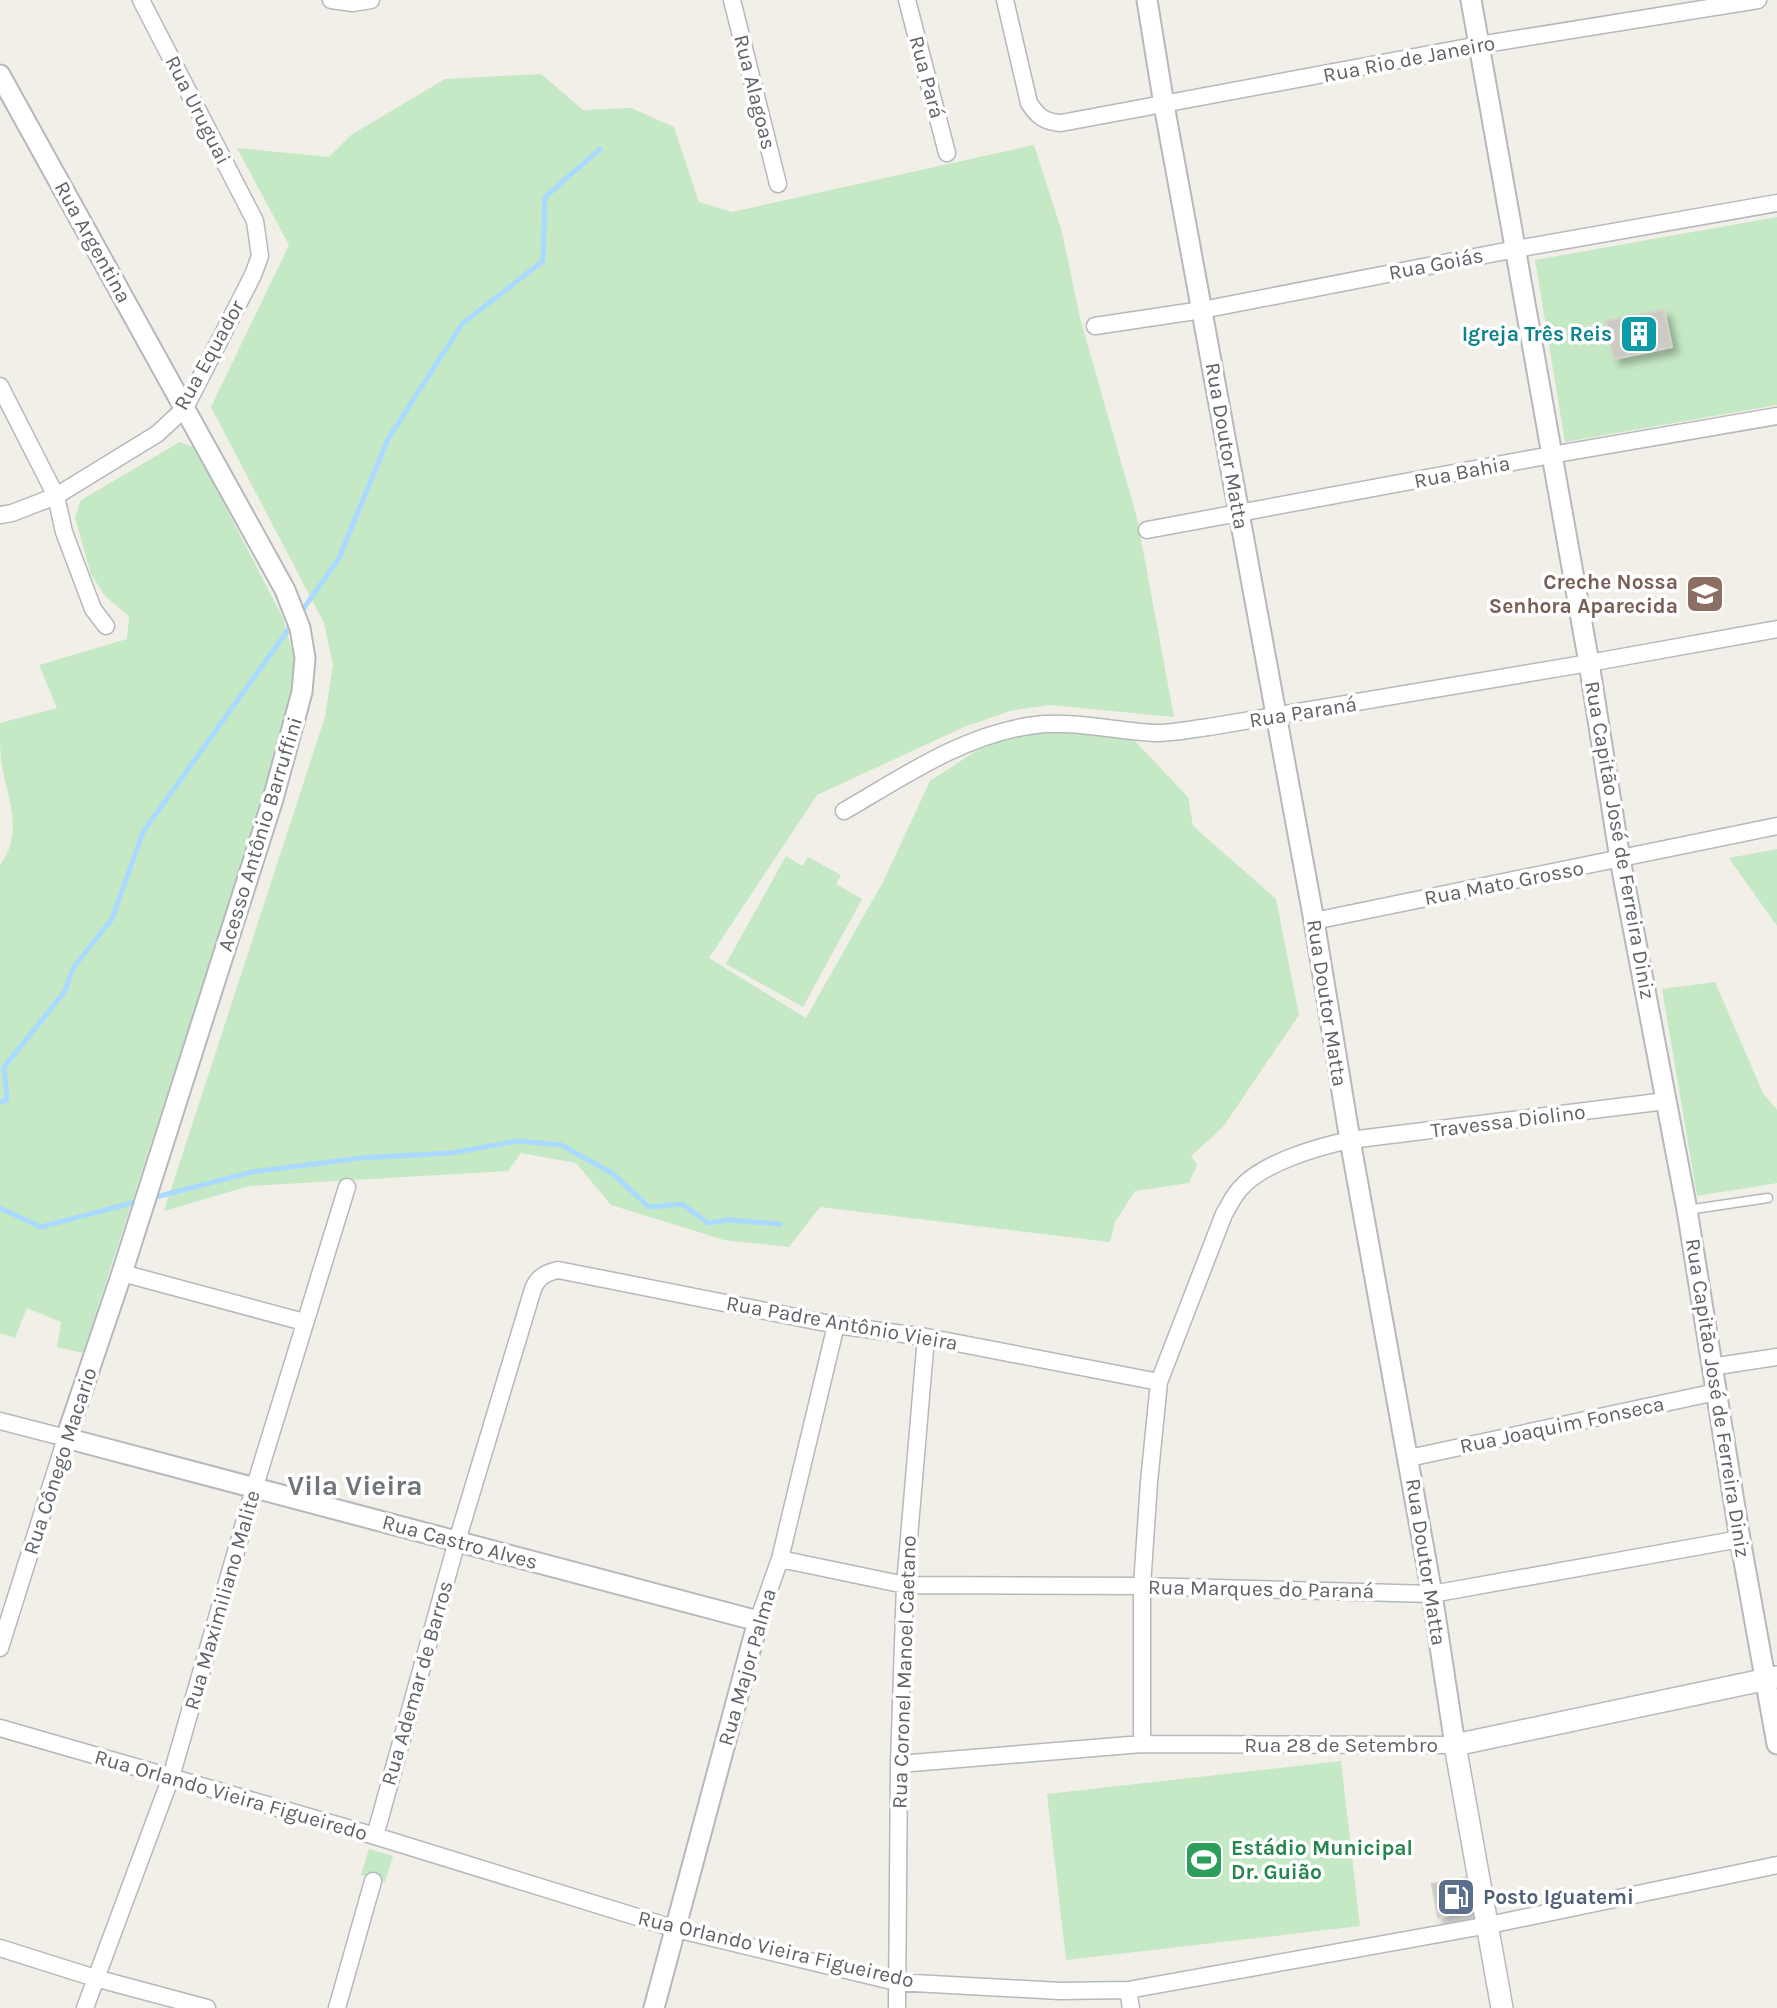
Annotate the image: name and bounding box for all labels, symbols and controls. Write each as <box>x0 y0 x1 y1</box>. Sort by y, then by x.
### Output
street label: Rua Rio de Janeiro <box>1321 31 1497 87</box>
street label: Rua Alagoas <box>729 32 781 152</box>
street label: Rua Pará <box>904 33 950 121</box>
street label: Rua Uruguai <box>160 52 236 168</box>
street label: Rua Argentina <box>50 177 136 307</box>
street label: Rua Goiás <box>1387 243 1485 285</box>
street label: Rua Equador <box>169 295 249 414</box>
building icon: Igreja Três Reis <box>1618 313 1660 355</box>
place label: Igreja Três Reis <box>1462 322 1612 346</box>
street label: Rua Doutor Matta <box>1201 361 1253 531</box>
street label: Rua Bahia <box>1412 451 1512 493</box>
place label: Creche Nossa Senhora Aparecida <box>1489 570 1678 618</box>
school or university icon: Creche Nossa Senhora Aparecida <box>1684 573 1726 615</box>
street label: Rua Capitão José de Ferreira Diniz <box>1580 679 1660 1001</box>
street label: Rua Paraná <box>1247 692 1359 732</box>
street label: Acesso Antônio Barruffini <box>213 714 307 954</box>
street label: Rua Mato Grosso <box>1422 856 1586 910</box>
street label: Rua Doutor Matta <box>1302 918 1352 1088</box>
street label: Travessa Diolino <box>1429 1100 1587 1142</box>
street label: Rua Capitão José de Ferreira Diniz <box>1681 1237 1755 1559</box>
street label: Rua Padre Antônio Vieira <box>724 1291 960 1355</box>
street label: Rua Cônego Macario <box>18 1364 102 1558</box>
street label: Rua Joaquim Fonseca <box>1458 1392 1666 1458</box>
district label: Vila Vieira <box>287 1469 423 1502</box>
street label: Rua Doutor Matta <box>1401 1477 1451 1647</box>
street label: Rua Maximiliano Malite <box>179 1487 265 1713</box>
street label: Rua Castro Alves <box>380 1510 540 1574</box>
street label: Rua Coronel Manoel Caetano <box>887 1535 921 1809</box>
street label: Rua Marques do Paraná <box>1148 1575 1374 1603</box>
street label: Rua Ademar de Barros <box>376 1578 458 1788</box>
street label: Rua Major Palma <box>713 1586 781 1748</box>
street label: Rua 28 de Setembro <box>1244 1733 1438 1757</box>
street label: Rua Orlando Vieira Figueiredo <box>92 1745 370 1845</box>
place label: Estádio Municipal Dr. Guião <box>1231 1836 1413 1884</box>
sports icon: Estádio Municipal Dr. Guião <box>1183 1839 1225 1881</box>
fuel station icon: Posto Iguatemi <box>1435 1876 1477 1918</box>
place label: Posto Iguatemi <box>1483 1885 1634 1909</box>
street label: Rua Orlando Vieira Figueiredo <box>636 1906 916 1992</box>

